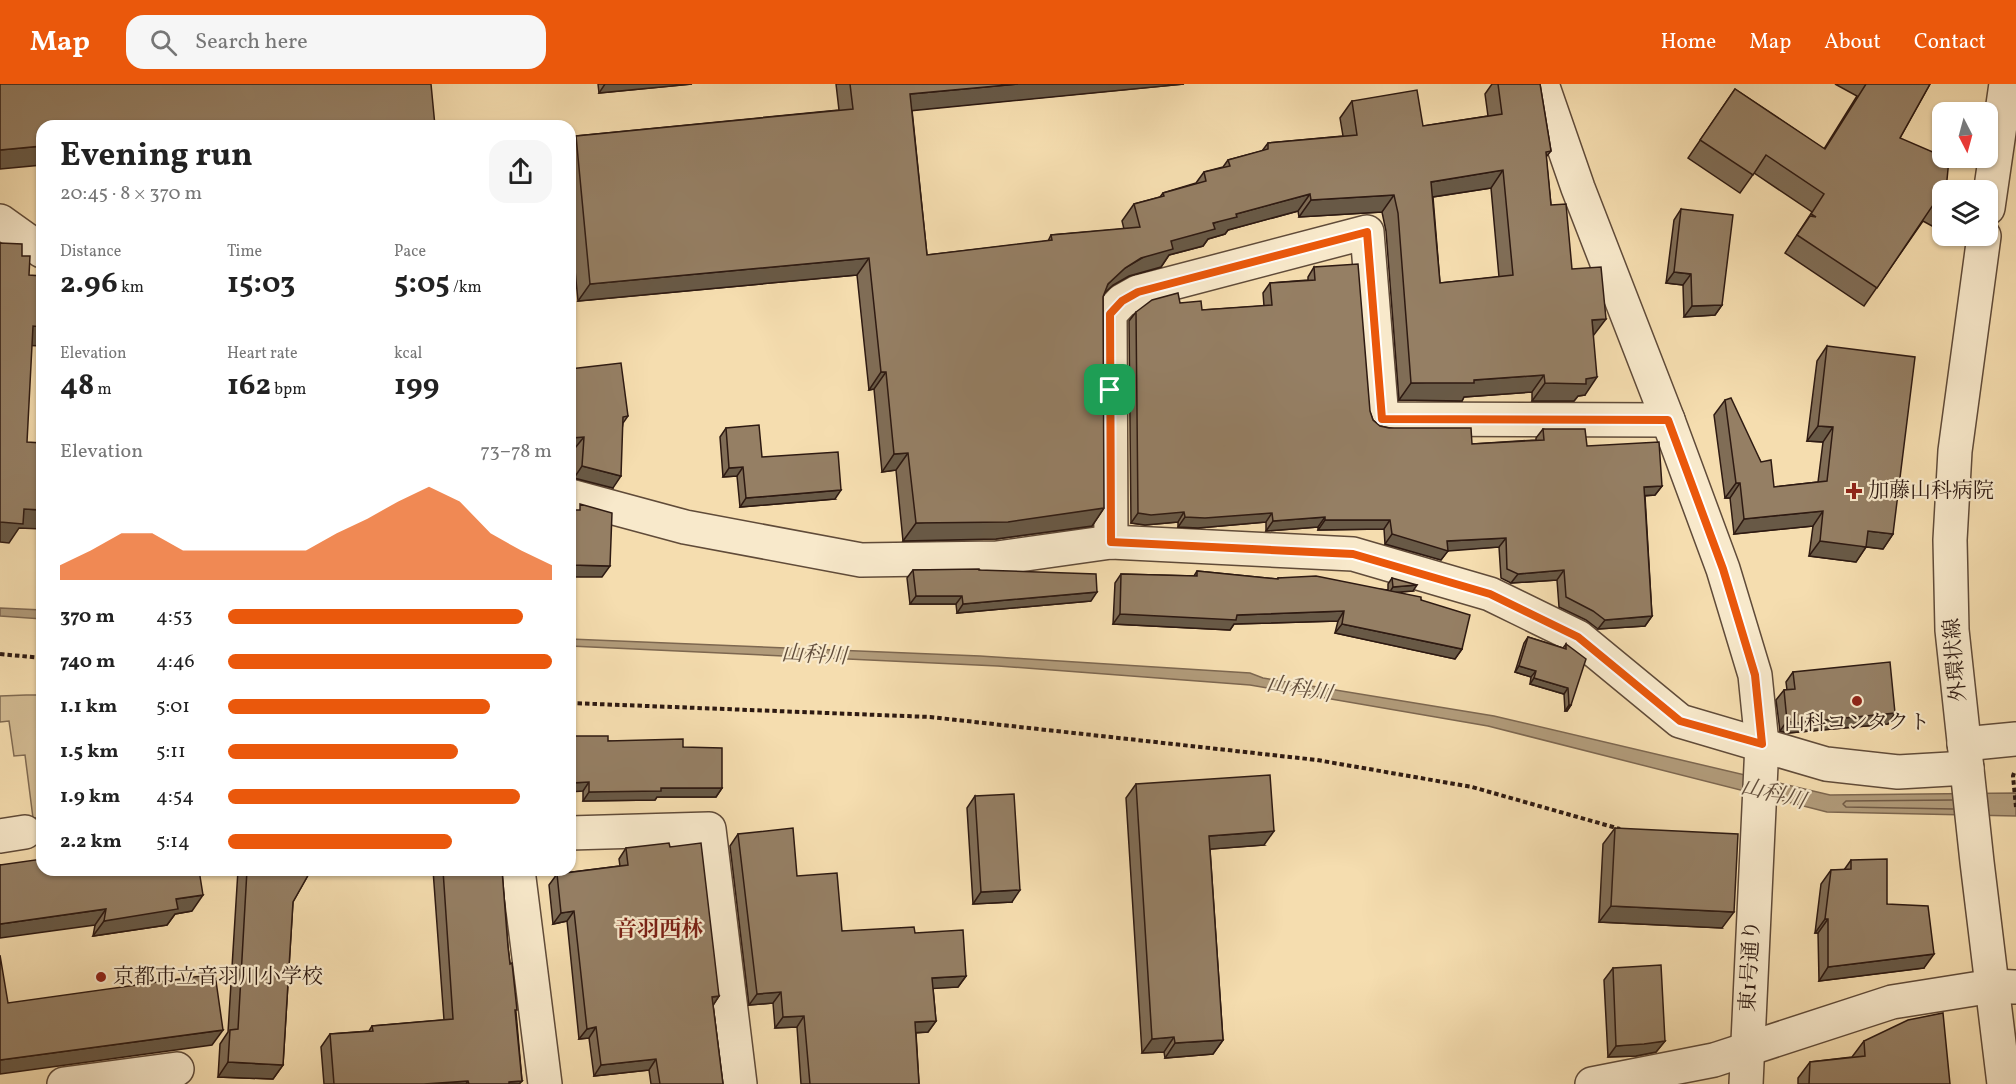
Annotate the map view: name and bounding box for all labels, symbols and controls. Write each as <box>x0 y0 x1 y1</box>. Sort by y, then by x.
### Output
search box <box>126 15 546 69</box>
text: Map <box>30 23 90 62</box>
icon: search <box>147 26 180 59</box>
text: Search here <box>195 27 308 58</box>
text: Home <box>1661 28 1716 57</box>
text: Map <box>1749 28 1791 57</box>
text: About <box>1824 28 1881 57</box>
text: Contact <box>1914 28 1986 57</box>
north arrow <box>1932 102 1998 168</box>
map controls <box>1932 102 1998 246</box>
text: Evening run <box>60 134 253 180</box>
button: share <box>489 140 552 203</box>
text: 20:45 · 8 × 370 m <box>60 180 202 208</box>
button: layers <box>1932 180 1998 246</box>
text: Distance <box>60 241 121 263</box>
text: Time <box>227 241 262 263</box>
text: Pace <box>394 241 426 263</box>
text: 2.96 <box>60 263 118 305</box>
text: 15:03 <box>227 263 295 305</box>
text: 5:05 <box>394 263 450 305</box>
text: km <box>118 277 144 299</box>
text: /km <box>450 277 482 299</box>
text: Elevation <box>60 343 127 365</box>
text: Heart rate <box>227 343 298 365</box>
text: kcal <box>394 343 422 365</box>
pin <box>1084 364 1135 415</box>
text: 48 <box>60 365 94 407</box>
text: 162 <box>227 365 271 407</box>
text: 199 <box>394 365 439 407</box>
icon: arrive <box>1093 373 1126 406</box>
text: m <box>94 379 112 401</box>
text: bpm <box>271 379 306 401</box>
text: Elevation <box>60 438 143 466</box>
text: 73–78 m <box>480 438 552 466</box>
place label: 加藤山科病院 <box>1868 477 1994 506</box>
marker: 加藤山科病院 <box>1845 482 1863 500</box>
text: 370 m <box>60 603 115 631</box>
text: 4:53 <box>156 603 193 631</box>
street label: 外環状線 <box>1938 617 1974 703</box>
water label: 山科川 <box>780 639 850 673</box>
text: 740 m <box>60 648 115 676</box>
text: 4:46 <box>156 648 195 676</box>
water label: 山科川 <box>1264 669 1336 711</box>
text: 1.1 km <box>60 693 117 721</box>
text: 5:01 <box>156 693 190 721</box>
marker: 山科コンタクト <box>1850 694 1864 708</box>
place label: 山科コンタクト <box>1784 709 1930 738</box>
text: 1.5 km <box>60 738 119 766</box>
text: 5:11 <box>156 738 186 766</box>
water label: 山科川 <box>1737 772 1811 819</box>
text: 1.9 km <box>60 783 120 811</box>
text: 4:54 <box>156 783 194 811</box>
text: 2.2 km <box>60 828 122 856</box>
text: 5:14 <box>156 828 190 856</box>
district label: 音羽西林 <box>615 915 703 946</box>
street label: 東1号通り <box>1734 919 1768 1013</box>
place label: 京都市立音羽川小学校 <box>113 963 323 992</box>
marker: 京都市立音羽川小学校 <box>94 970 108 984</box>

